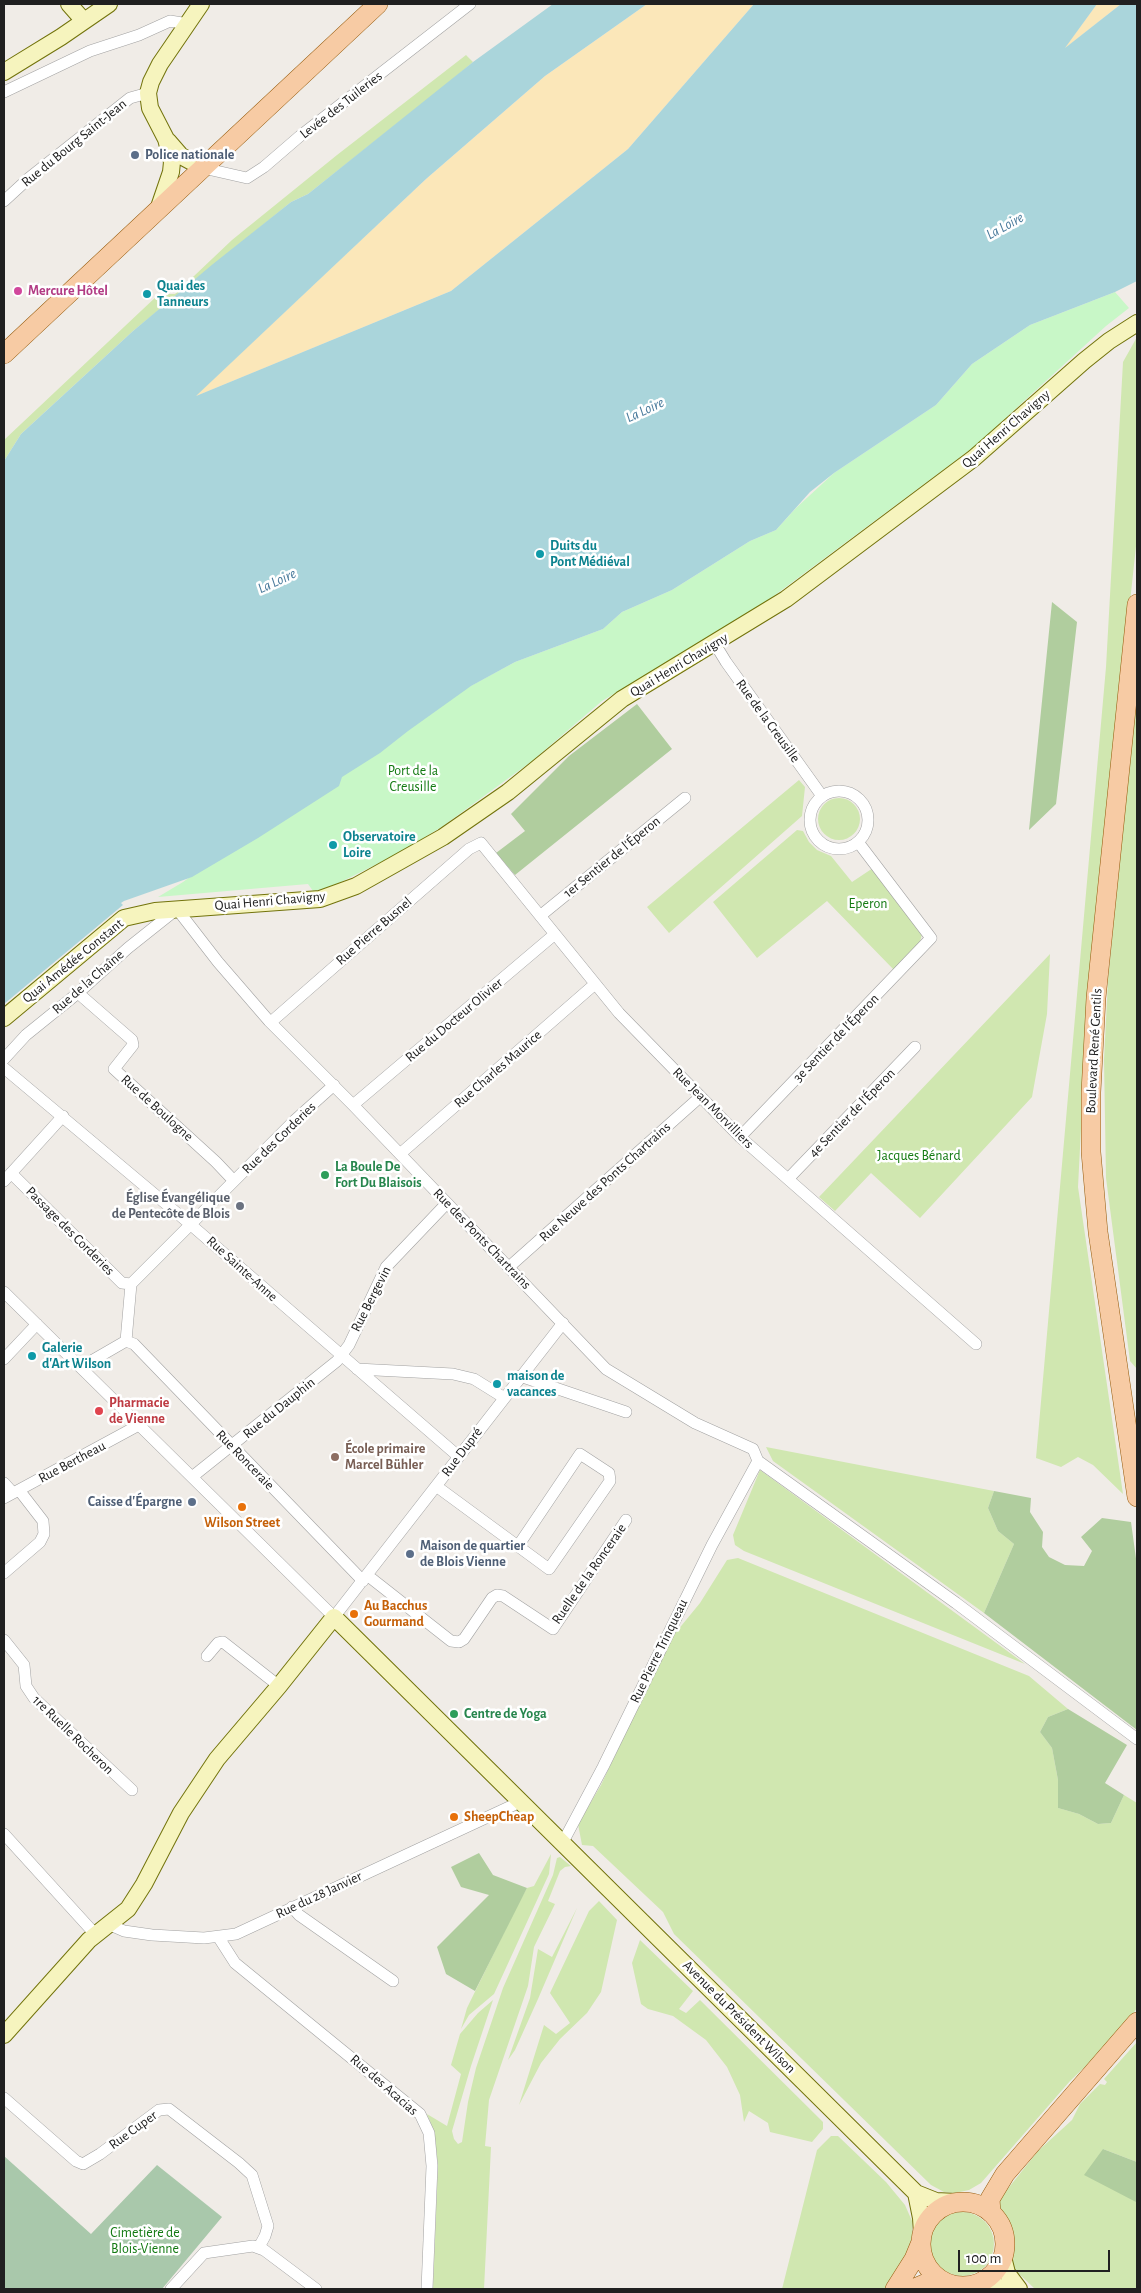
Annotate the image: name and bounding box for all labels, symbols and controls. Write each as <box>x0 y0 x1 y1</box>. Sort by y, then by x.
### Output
street label: Levée des Tuileries <box>296 68 386 142</box>
street label: Rue du Bourg Saint-Jean <box>18 95 130 191</box>
place label: Police nationale <box>145 147 234 163</box>
marker: Police nationale <box>129 149 141 161</box>
water label: La Loire <box>983 208 1027 244</box>
place label: Quai des Tanneurs <box>157 278 209 310</box>
place label: Mercure Hôtel <box>28 283 108 299</box>
marker: Mercure Hôtel <box>12 285 24 297</box>
marker: Quai des Tanneurs <box>141 288 153 300</box>
street label: Quai Henri Chavigny <box>959 386 1053 472</box>
water label: La Loire <box>623 393 667 427</box>
place label: Duits du Pont Médiéval <box>550 538 630 570</box>
marker: Duits du Pont Médiéval <box>534 548 546 560</box>
water label: La Loire <box>255 564 299 598</box>
street label: Quai Henri Chavigny <box>627 629 731 701</box>
street label: Rue de la Creusille <box>732 676 804 766</box>
park label: Port de la Creusille <box>388 763 438 796</box>
street label: 1er Sentier de l'Éperon <box>560 813 664 901</box>
place label: Observatoire Loire <box>343 829 416 862</box>
marker: Observatoire Loire <box>327 839 339 851</box>
street label: Quai Henri Chavigny <box>214 888 326 914</box>
street label: Rue Pierre Busnel <box>333 893 415 969</box>
park label: Eperon <box>849 896 887 912</box>
street label: Quai Amédée Constant <box>19 915 127 1007</box>
street label: Rue de la Chaîne <box>49 946 127 1018</box>
street label: Rue du Docteur Olivier <box>402 974 506 1066</box>
street label: Boulevard René Gentils <box>1082 988 1106 1114</box>
street label: 3e Sentier de l'Éperon <box>790 990 882 1086</box>
street label: Rue Charles Maurice <box>451 1026 545 1112</box>
street label: Rue Jean Morvilliers <box>669 1064 757 1152</box>
street label: 4e Sentier de l'Éperon <box>805 1065 899 1161</box>
street label: Rue de Boulogne <box>117 1071 197 1145</box>
street label: Rue des Corderies <box>239 1099 319 1177</box>
street label: Rue Neuve des Ponts Chartrains <box>536 1119 674 1245</box>
park label: Jacques Bénard <box>877 1148 961 1164</box>
place label: La Boule De Fort Du Blaisois <box>335 1159 422 1192</box>
marker: La Boule De Fort Du Blaisois <box>319 1169 331 1181</box>
street label: Passage des Corderies <box>22 1183 118 1279</box>
street label: Rue des Ponts Chartrains <box>430 1185 534 1293</box>
place label: Église Évangélique de Pentecôte de Blois <box>112 1190 230 1222</box>
marker: Église Évangélique de Pentecôte de Blois <box>234 1200 246 1212</box>
street label: Rue Sainte-Anne <box>203 1233 281 1305</box>
street label: Rue Bergevin <box>347 1263 395 1335</box>
place label: Galerie d'Art Wilson <box>42 1340 111 1372</box>
marker: Galerie d'Art Wilson <box>26 1350 38 1362</box>
place label: maison de vacances <box>507 1368 564 1400</box>
street label: Rue du Dauphin <box>240 1374 318 1442</box>
marker: maison de vacances <box>491 1378 503 1390</box>
place label: Pharmacie de Vienne <box>109 1395 169 1428</box>
marker: Pharmacie de Vienne <box>93 1405 105 1417</box>
street label: Rue Dupré <box>438 1424 486 1480</box>
street label: Rue Ronceraie <box>212 1426 278 1494</box>
street label: Rue Bertheau <box>36 1437 108 1487</box>
place label: École primaire Marcel Bühler <box>345 1441 425 1474</box>
marker: École primaire Marcel Bühler <box>329 1451 341 1463</box>
place label: Caisse d'Épargne <box>88 1494 182 1510</box>
marker: Caisse d'Épargne <box>186 1496 198 1508</box>
marker: Wilson Street <box>236 1501 248 1513</box>
place label: Wilson Street <box>204 1515 280 1531</box>
street label: Ruelle de la Ronceraie <box>548 1521 630 1627</box>
place label: Maison de quartier de Blois Vienne <box>420 1538 525 1570</box>
marker: Maison de quartier de Blois Vienne <box>404 1548 416 1560</box>
street label: Rue Pierre Trinqueau <box>627 1596 691 1706</box>
place label: Au Bacchus Gourmand <box>364 1598 427 1630</box>
marker: Au Bacchus Gourmand <box>348 1608 360 1620</box>
street label: 1re Ruelle Rocheron <box>29 1692 117 1778</box>
place label: Centre de Yoga <box>464 1706 547 1722</box>
marker: Centre de Yoga <box>448 1708 460 1720</box>
place label: SheepCheap <box>464 1809 534 1825</box>
marker: SheepCheap <box>448 1811 460 1823</box>
street label: Rue du 28 Janvier <box>273 1868 365 1922</box>
street label: Avenue du Président Wilson <box>679 1957 799 2077</box>
street label: Rue des Acacias <box>347 2051 421 2119</box>
street label: Rue Cuper <box>106 2107 160 2153</box>
park label: Cimetière de Blois-Vienne <box>110 2225 180 2258</box>
scale bar <box>961 2240 1114 2272</box>
text: 100 m <box>966 2251 1001 2266</box>

